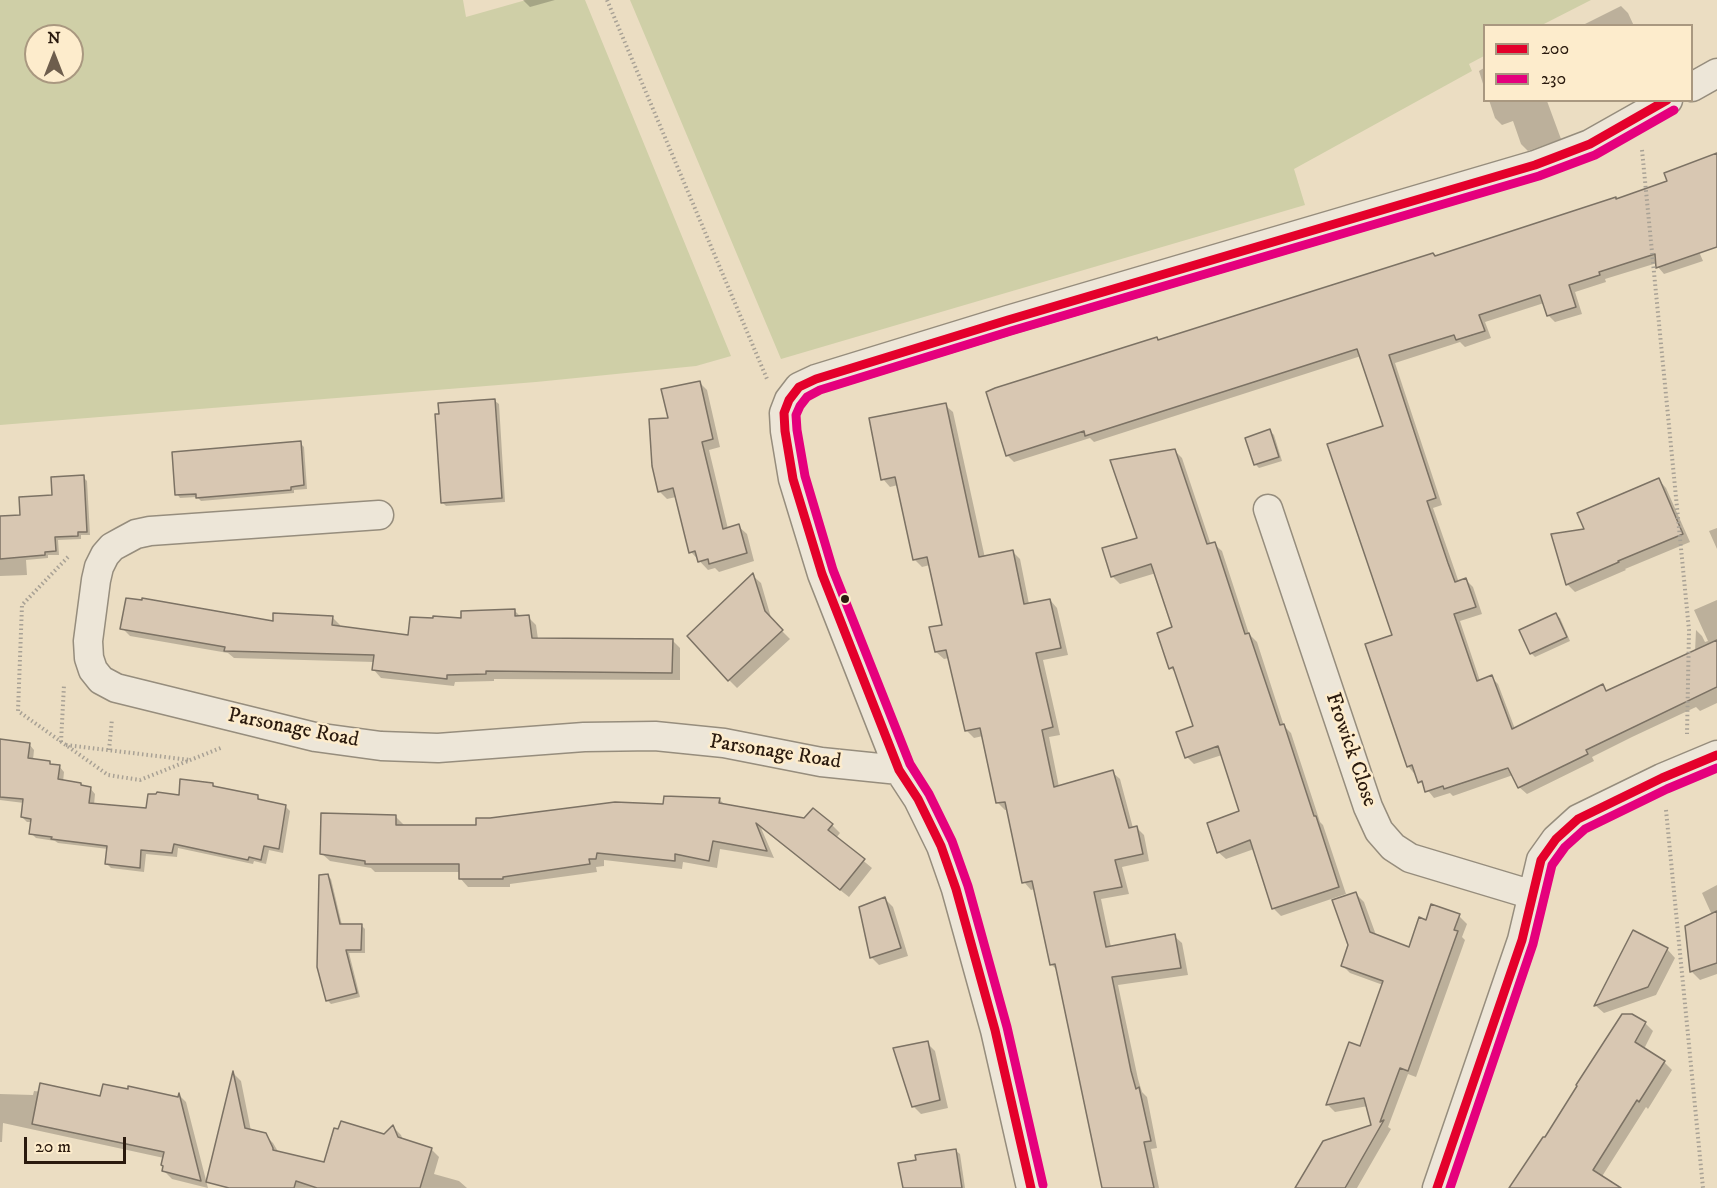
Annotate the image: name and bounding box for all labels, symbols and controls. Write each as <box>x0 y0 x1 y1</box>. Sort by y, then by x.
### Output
north arrow <box>24 24 84 84</box>
legend <box>1483 24 1693 102</box>
text: N <box>47 28 61 48</box>
text: 200 <box>1541 38 1569 60</box>
text: 230 <box>1541 68 1566 90</box>
unlabelled marker <box>839 593 851 605</box>
street label: Frowick Close <box>1319 690 1381 810</box>
street label: Parsonage Road <box>225 704 361 754</box>
street label: Parsonage Road <box>707 730 843 776</box>
scale bar <box>27 1125 129 1163</box>
text: 20 m <box>35 1136 71 1158</box>

